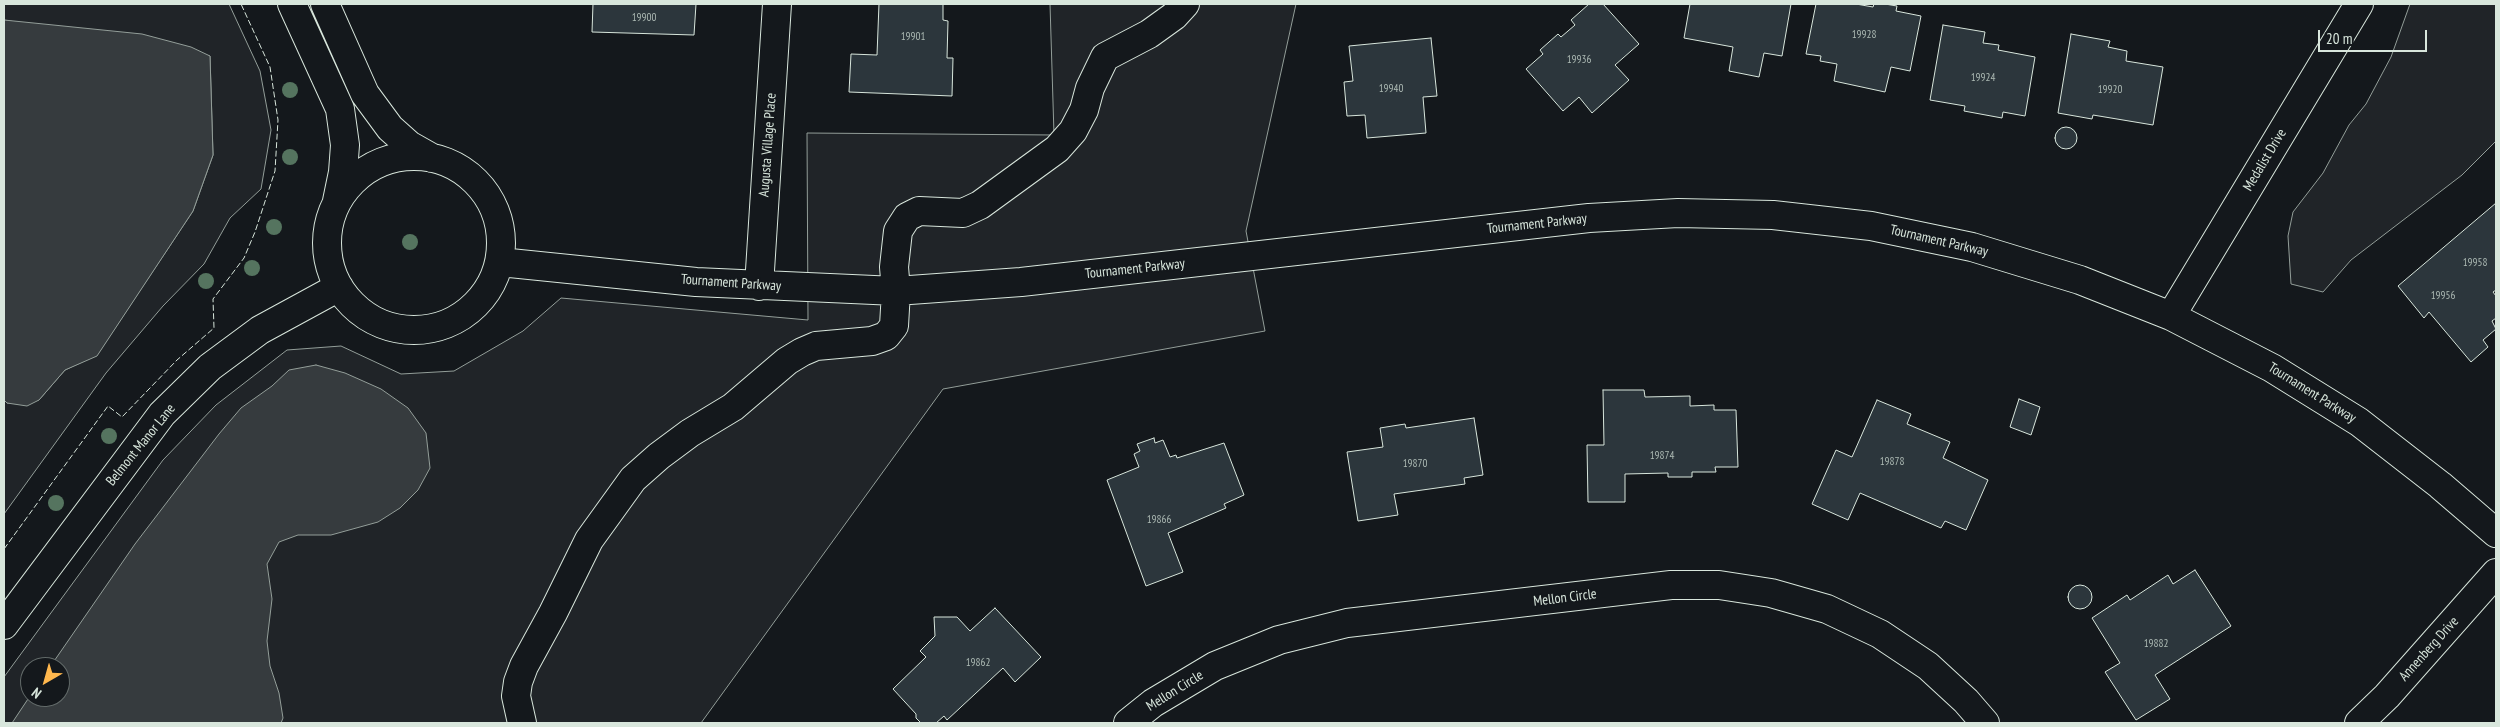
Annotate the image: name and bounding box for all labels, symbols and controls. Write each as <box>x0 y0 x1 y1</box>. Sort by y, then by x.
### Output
house number: 19900 <box>632 11 656 25</box>
scale bar <box>2320 20 2429 52</box>
house number: 19928 <box>1852 28 1876 42</box>
text: 20 m <box>2326 29 2352 48</box>
house number: 19901 <box>901 30 925 44</box>
house number: 19936 <box>1567 53 1591 67</box>
house number: 19924 <box>1971 71 1995 85</box>
house number: 19940 <box>1379 82 1403 96</box>
house number: 19920 <box>2098 83 2122 97</box>
street label: Augusta Village Place <box>756 92 780 198</box>
street label: Medalist Drive <box>2240 126 2290 194</box>
street label: Tournament Parkway <box>1486 210 1588 238</box>
street label: Tournament Parkway <box>1888 222 1990 260</box>
street label: Tournament Parkway <box>1084 255 1186 283</box>
house number: 19958 <box>2463 256 2487 270</box>
street label: Tournament Parkway <box>680 271 782 295</box>
house number: 19956 <box>2431 289 2455 303</box>
street label: Tournament Parkway <box>2265 359 2359 427</box>
street label: Belmont Manor Lane <box>103 401 179 489</box>
house number: 19874 <box>1650 449 1674 463</box>
house number: 19878 <box>1880 455 1904 469</box>
house number: 19870 <box>1403 457 1427 471</box>
house number: 19866 <box>1147 513 1171 527</box>
street label: Mellon Circle <box>1532 586 1598 610</box>
street label: Annenberg Drive <box>2396 613 2462 685</box>
house number: 19882 <box>2144 637 2168 651</box>
house number: 19862 <box>966 656 990 670</box>
north arrow <box>20 657 70 707</box>
street label: Mellon Circle <box>1144 667 1206 715</box>
text: N <box>28 684 45 702</box>

